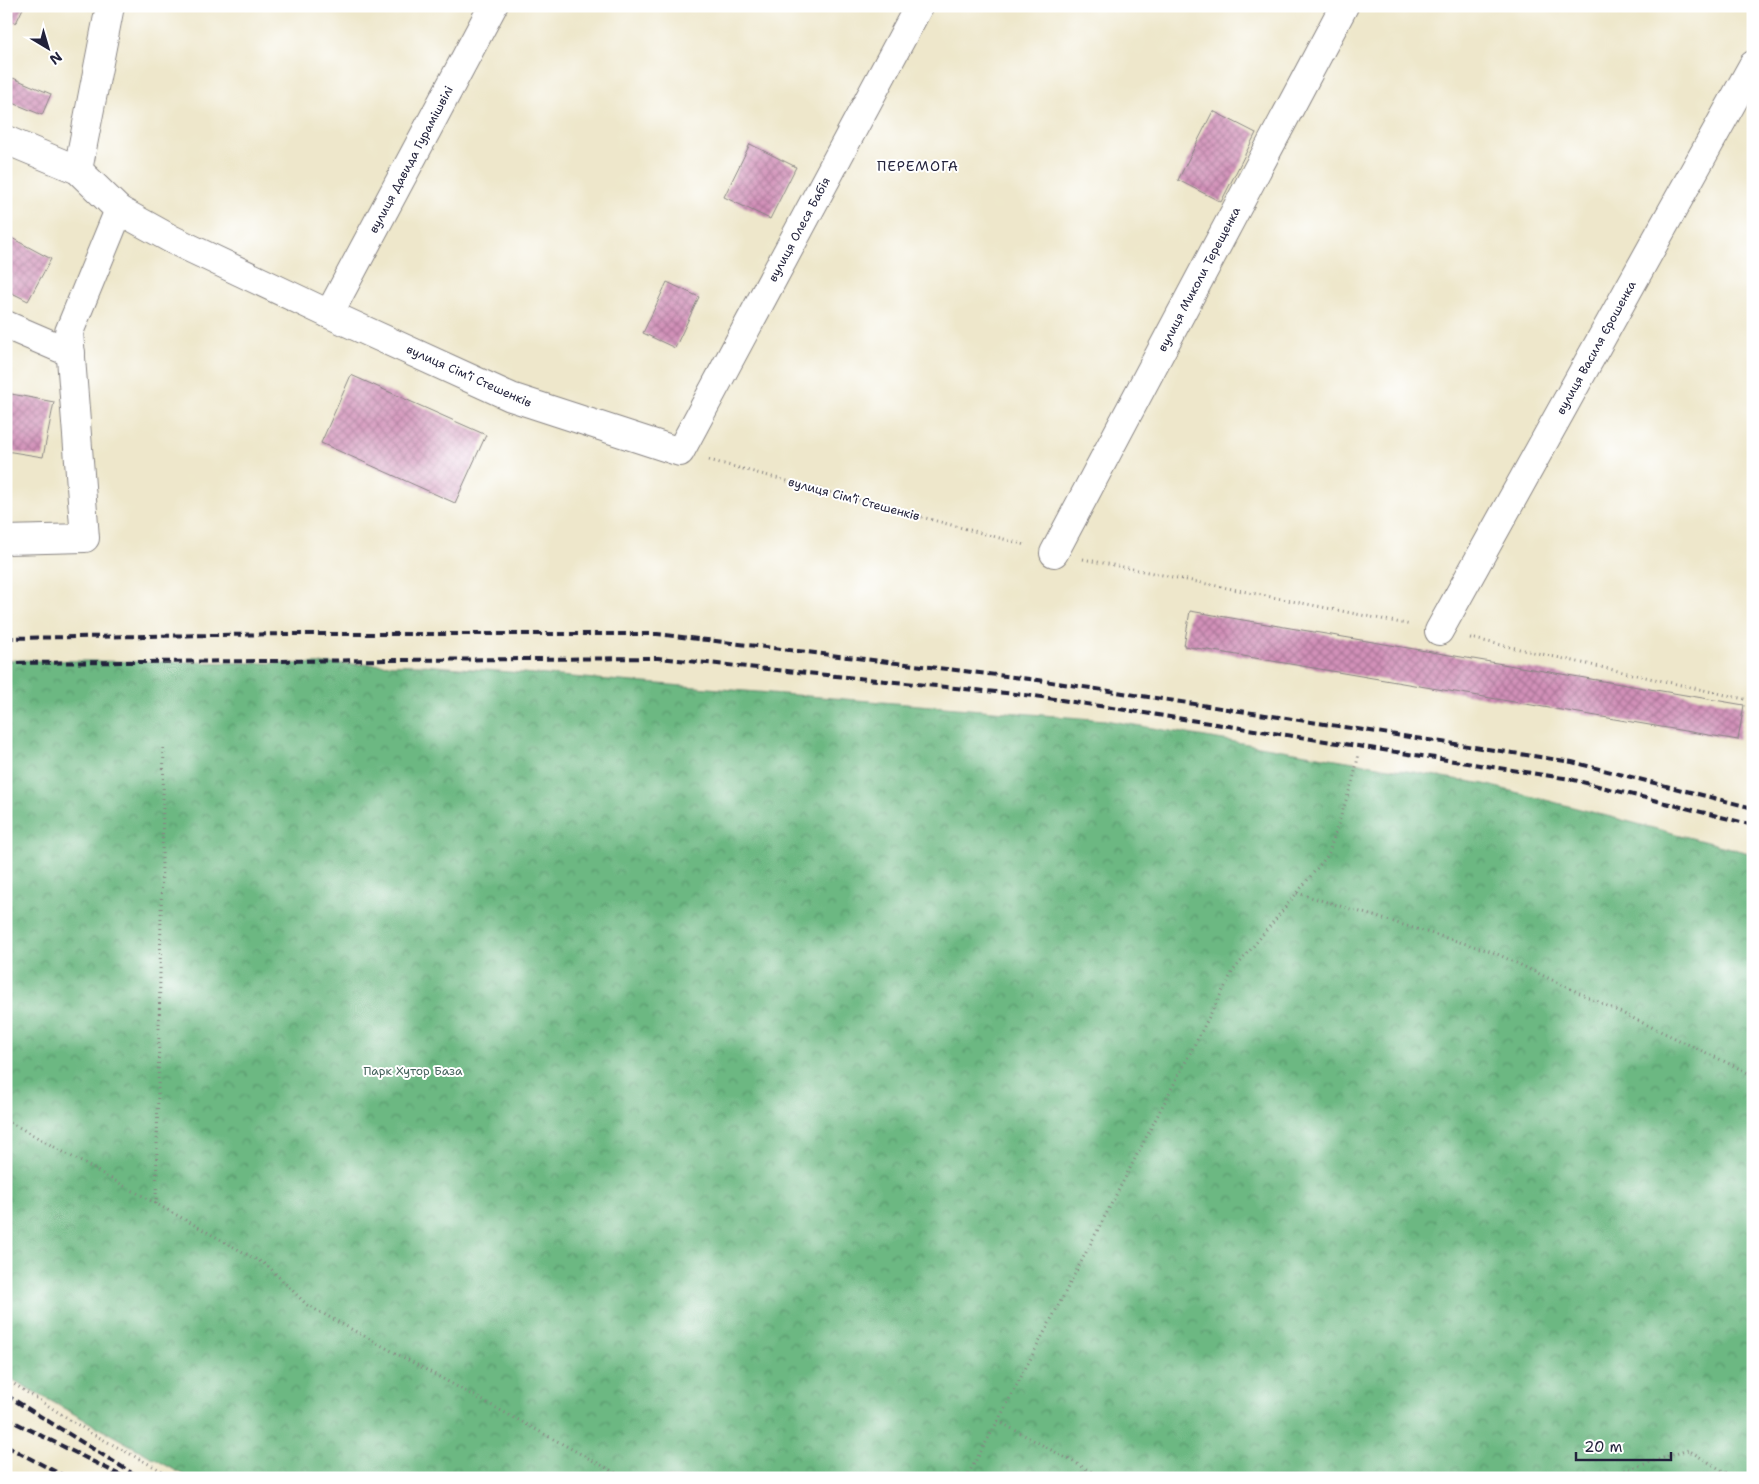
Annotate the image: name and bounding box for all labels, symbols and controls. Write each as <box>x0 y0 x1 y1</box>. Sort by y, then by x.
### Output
north arrow <box>22 22 72 72</box>
text: N <box>46 48 66 69</box>
street label: вулиця Давида Гурамішвілі <box>365 83 457 236</box>
district label: ПЕРЕМОГА <box>877 157 959 175</box>
street label: вулиця Олеся Бабія <box>765 174 834 285</box>
street label: вулиця Миколи Терещенка <box>1154 203 1244 354</box>
street label: вулиця Василя Єрошенка <box>1553 278 1640 417</box>
street label: вулиця Сімʼї Стешенків <box>404 341 534 411</box>
street label: вулиця Сімʼї Стешенків <box>787 474 921 524</box>
park label: Парк Хутор База <box>363 1063 463 1079</box>
scale bar <box>1576 1429 1672 1461</box>
text: 20 m <box>1584 1437 1623 1457</box>

